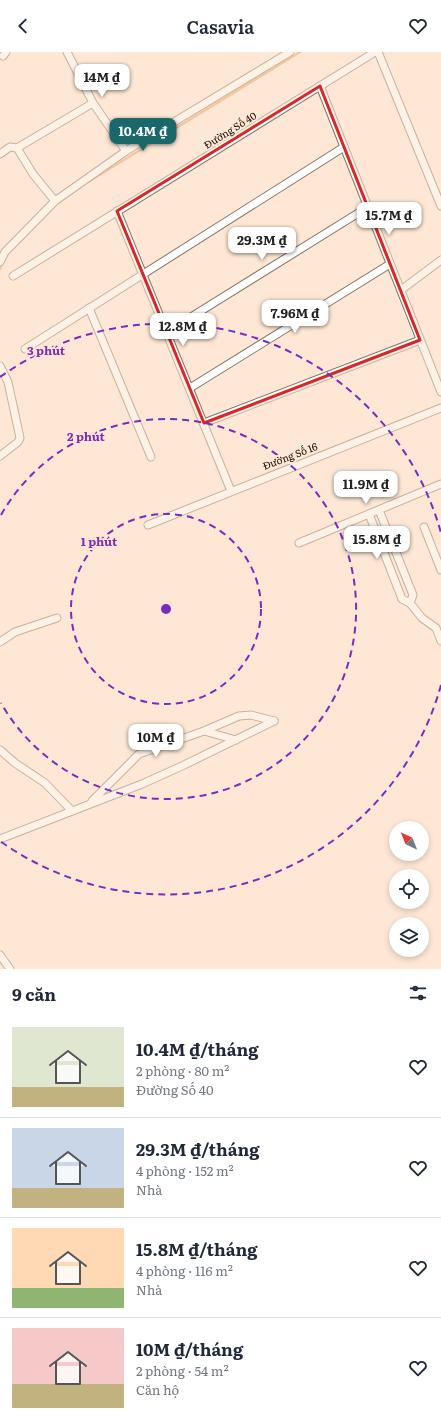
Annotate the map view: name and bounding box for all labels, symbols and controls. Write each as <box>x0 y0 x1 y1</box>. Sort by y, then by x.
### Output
text: Casavia <box>186 13 255 40</box>
icon: back <box>12 15 34 37</box>
icon: heart <box>407 15 429 37</box>
pin: 14M ₫ <box>74 64 130 98</box>
text: 14M ₫ <box>84 67 120 86</box>
street label: Đường Số 40 <box>200 107 259 152</box>
pin: 10.4M ₫ <box>106 118 180 152</box>
text: 10.4M ₫ <box>118 121 168 140</box>
pin: 15.7M ₫ <box>352 202 426 236</box>
text: 15.7M ₫ <box>366 205 412 224</box>
pin: 29.3M ₫ <box>225 227 299 261</box>
text: 29.3M ₫ <box>237 230 287 249</box>
pin: 7.96M ₫ <box>258 300 332 334</box>
text: 7.96M ₫ <box>270 303 320 322</box>
pin: 12.8M ₫ <box>146 313 220 347</box>
text: 12.8M ₫ <box>159 316 207 335</box>
text: 3 phút <box>27 341 66 359</box>
text: 2 phút <box>67 427 106 445</box>
street label: Đường Số 16 <box>260 438 320 473</box>
pin: 11.9M ₫ <box>329 471 403 505</box>
text: 11.9M ₫ <box>343 474 389 493</box>
pin: 15.8M ₫ <box>340 526 414 560</box>
text: 15.8M ₫ <box>353 529 401 548</box>
text: 1 phút <box>81 532 118 550</box>
centre of rings <box>159 602 173 616</box>
pin: 10M ₫ <box>128 724 184 758</box>
text: 10M ₫ <box>137 727 175 746</box>
north arrow <box>389 821 429 861</box>
map controls <box>389 821 429 957</box>
button: locate <box>389 869 429 909</box>
button: layers <box>389 917 429 957</box>
text: 9 căn <box>12 981 56 1006</box>
icon: filters <box>407 982 429 1004</box>
text: 10.4M ₫/tháng <box>136 1036 259 1061</box>
icon: home <box>44 1043 92 1091</box>
icon: heart <box>407 1056 429 1078</box>
text: 2 phòng · 80 m² <box>136 1061 229 1080</box>
text: Đường Số 40 <box>136 1080 213 1099</box>
text: 29.3M ₫/tháng <box>136 1136 260 1161</box>
icon: home <box>44 1144 92 1192</box>
icon: heart <box>407 1157 429 1179</box>
text: 4 phòng · 152 m² <box>136 1161 234 1180</box>
text: Nhà <box>136 1180 162 1199</box>
text: 15.8M ₫/tháng <box>136 1236 258 1261</box>
icon: home <box>44 1244 92 1292</box>
icon: heart <box>407 1257 429 1279</box>
text: 4 phòng · 116 m² <box>136 1261 233 1280</box>
text: Nhà <box>136 1280 162 1299</box>
text: 10M ₫/tháng <box>136 1336 243 1361</box>
icon: home <box>44 1344 92 1392</box>
icon: heart <box>407 1357 429 1379</box>
text: 2 phòng · 54 m² <box>136 1361 229 1380</box>
text: Căn hộ <box>136 1380 179 1399</box>

